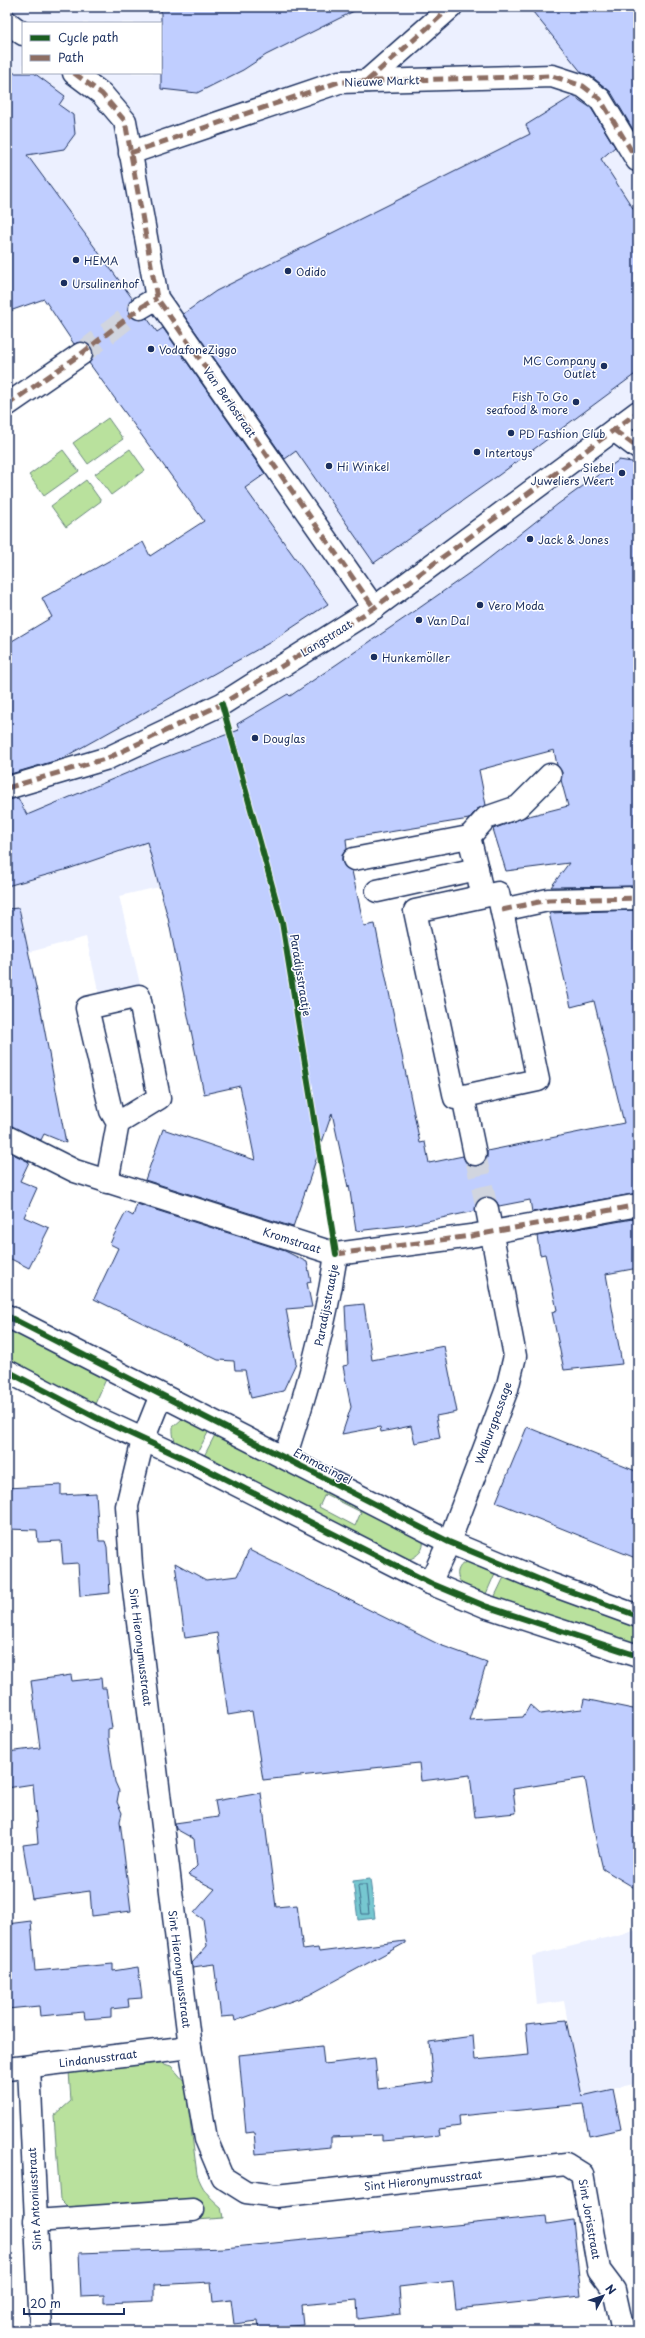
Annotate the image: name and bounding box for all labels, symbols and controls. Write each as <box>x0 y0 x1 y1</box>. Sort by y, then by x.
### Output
legend <box>22 22 162 74</box>
text: Cycle path <box>58 28 119 46</box>
text: Path <box>58 48 84 66</box>
street label: Nieuwe Markt <box>344 71 420 91</box>
place label: HEMA <box>84 252 118 269</box>
marker: HEMA <box>71 255 81 265</box>
place label: Odido <box>296 263 326 280</box>
marker: Odido <box>283 266 293 276</box>
place label: Ursulinenhof <box>72 275 139 292</box>
marker: Ursulinenhof <box>59 278 69 288</box>
place label: VodafoneZiggo <box>159 341 237 358</box>
marker: VodafoneZiggo <box>146 344 156 354</box>
place label: MC Company Outlet <box>523 352 597 382</box>
marker: MC Company Outlet <box>599 361 609 371</box>
street label: Van Berlostraat <box>199 363 261 441</box>
place label: Fish To Go seafood & more <box>486 388 568 418</box>
marker: Fish To Go seafood & more <box>571 397 581 407</box>
place label: PD Fashion Club <box>519 425 605 442</box>
marker: PD Fashion Club <box>506 428 516 438</box>
place label: Intertoys <box>485 444 533 461</box>
marker: Intertoys <box>472 447 482 457</box>
place label: Hi Winkel <box>337 458 389 475</box>
place label: Siebel Juweliers Weert <box>531 459 615 489</box>
marker: Hi Winkel <box>324 461 334 471</box>
marker: Siebel Juweliers Weert <box>617 468 627 478</box>
place label: Jack & Jones <box>538 531 609 548</box>
marker: Jack & Jones <box>525 534 535 544</box>
place label: Vero Moda <box>488 597 545 614</box>
marker: Vero Moda <box>475 600 485 610</box>
place label: Van Dal <box>427 612 469 629</box>
street label: Langstraat <box>297 615 356 661</box>
marker: Van Dal <box>414 615 424 625</box>
place label: Hunkemöller <box>382 649 451 666</box>
marker: Hunkemöller <box>369 652 379 662</box>
place label: Douglas <box>263 730 305 747</box>
marker: Douglas <box>250 733 260 743</box>
street label: Paradijsstraatje <box>286 933 316 1017</box>
street label: Kromstraat <box>261 1223 324 1258</box>
street label: Paradijsstraatje <box>310 1262 342 1347</box>
street label: Walburgpassage <box>470 1379 516 1467</box>
street label: Emmasingel <box>291 1443 355 1489</box>
street label: Sint Hieronymusstraat <box>125 1587 157 1707</box>
street label: Sint Hieronymusstraat <box>164 1909 196 2029</box>
street label: Lindanusstraat <box>58 2045 139 2071</box>
street label: Sint Antoniusstraat <box>23 2147 45 2251</box>
street label: Sint Hieronymusstraat <box>363 2165 483 2195</box>
street label: Sint Jorisstraat <box>575 2177 606 2261</box>
north arrow <box>583 2276 623 2316</box>
text: N <box>602 2280 621 2298</box>
scale bar <box>24 2290 124 2316</box>
text: 20 m <box>30 2294 61 2312</box>

